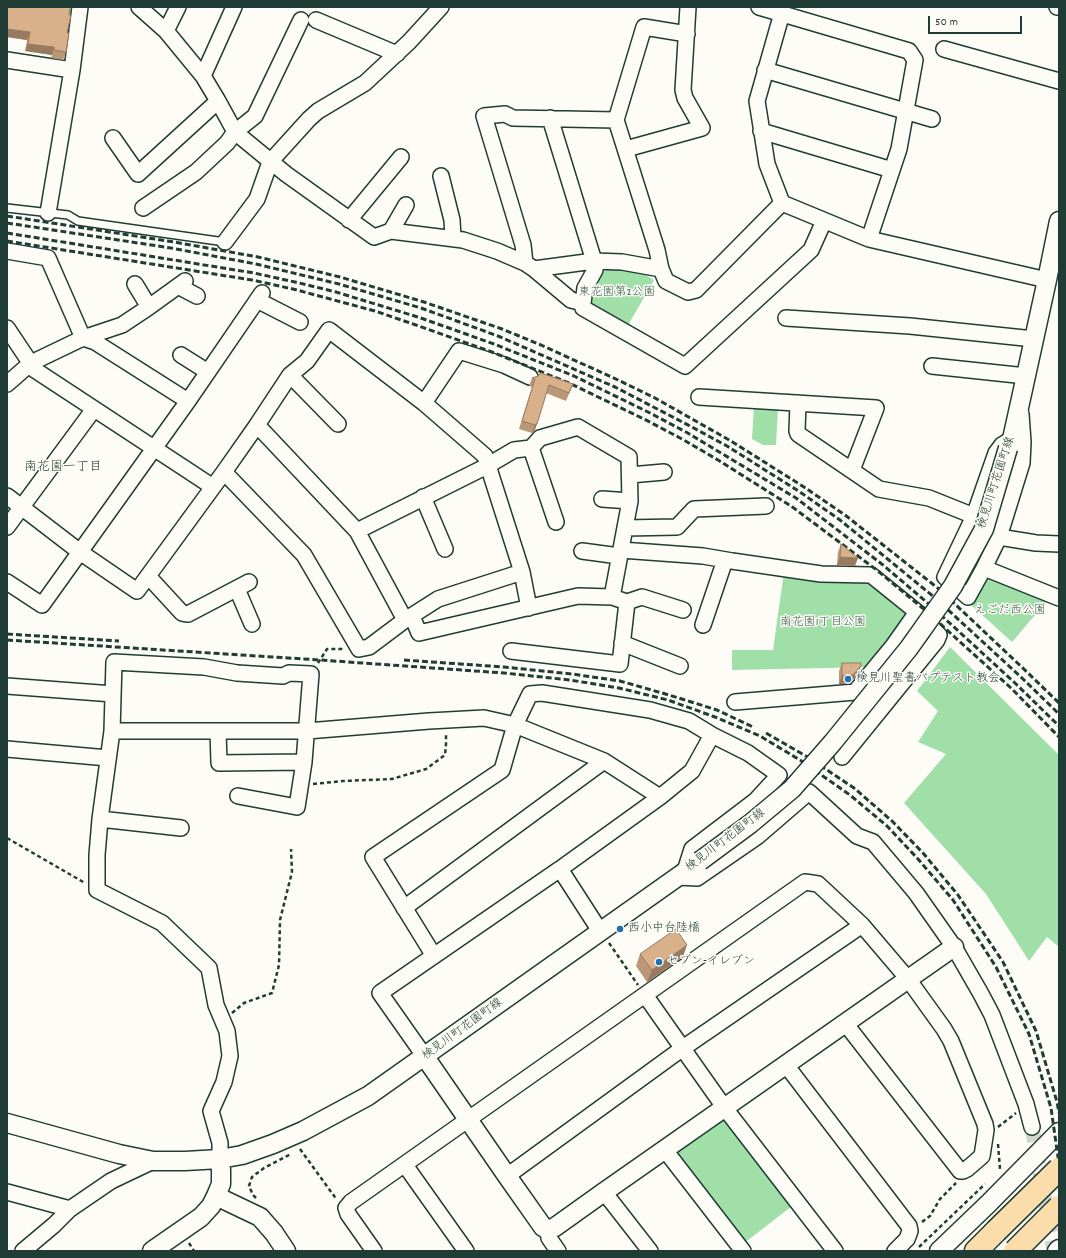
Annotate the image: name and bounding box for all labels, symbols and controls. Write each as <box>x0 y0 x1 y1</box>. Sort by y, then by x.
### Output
scale bar <box>930 8 1024 34</box>
text: 50 m <box>935 14 958 31</box>
park label: 東花園第2公園 <box>578 286 656 300</box>
street label: 検見川町花園町線 <box>975 435 1019 531</box>
district label: 南花園一丁目 <box>24 460 102 476</box>
park label: えごだ西公園 <box>974 604 1046 618</box>
park label: 南花園1丁目公園 <box>780 616 866 630</box>
place label: 検見川聖書バプテスト教会 <box>856 672 1000 686</box>
marker: 検見川聖書バプテスト教会 <box>843 674 853 684</box>
street label: 検見川町花園町線 <box>683 806 769 876</box>
place label: 西小中台陸橋 <box>628 922 700 936</box>
marker: 西小中台陸橋 <box>615 924 625 934</box>
place label: セブン-イレブン <box>667 955 755 969</box>
marker: セブン-イレブン <box>654 957 664 967</box>
street label: 検見川町花園町線 <box>420 996 506 1064</box>

